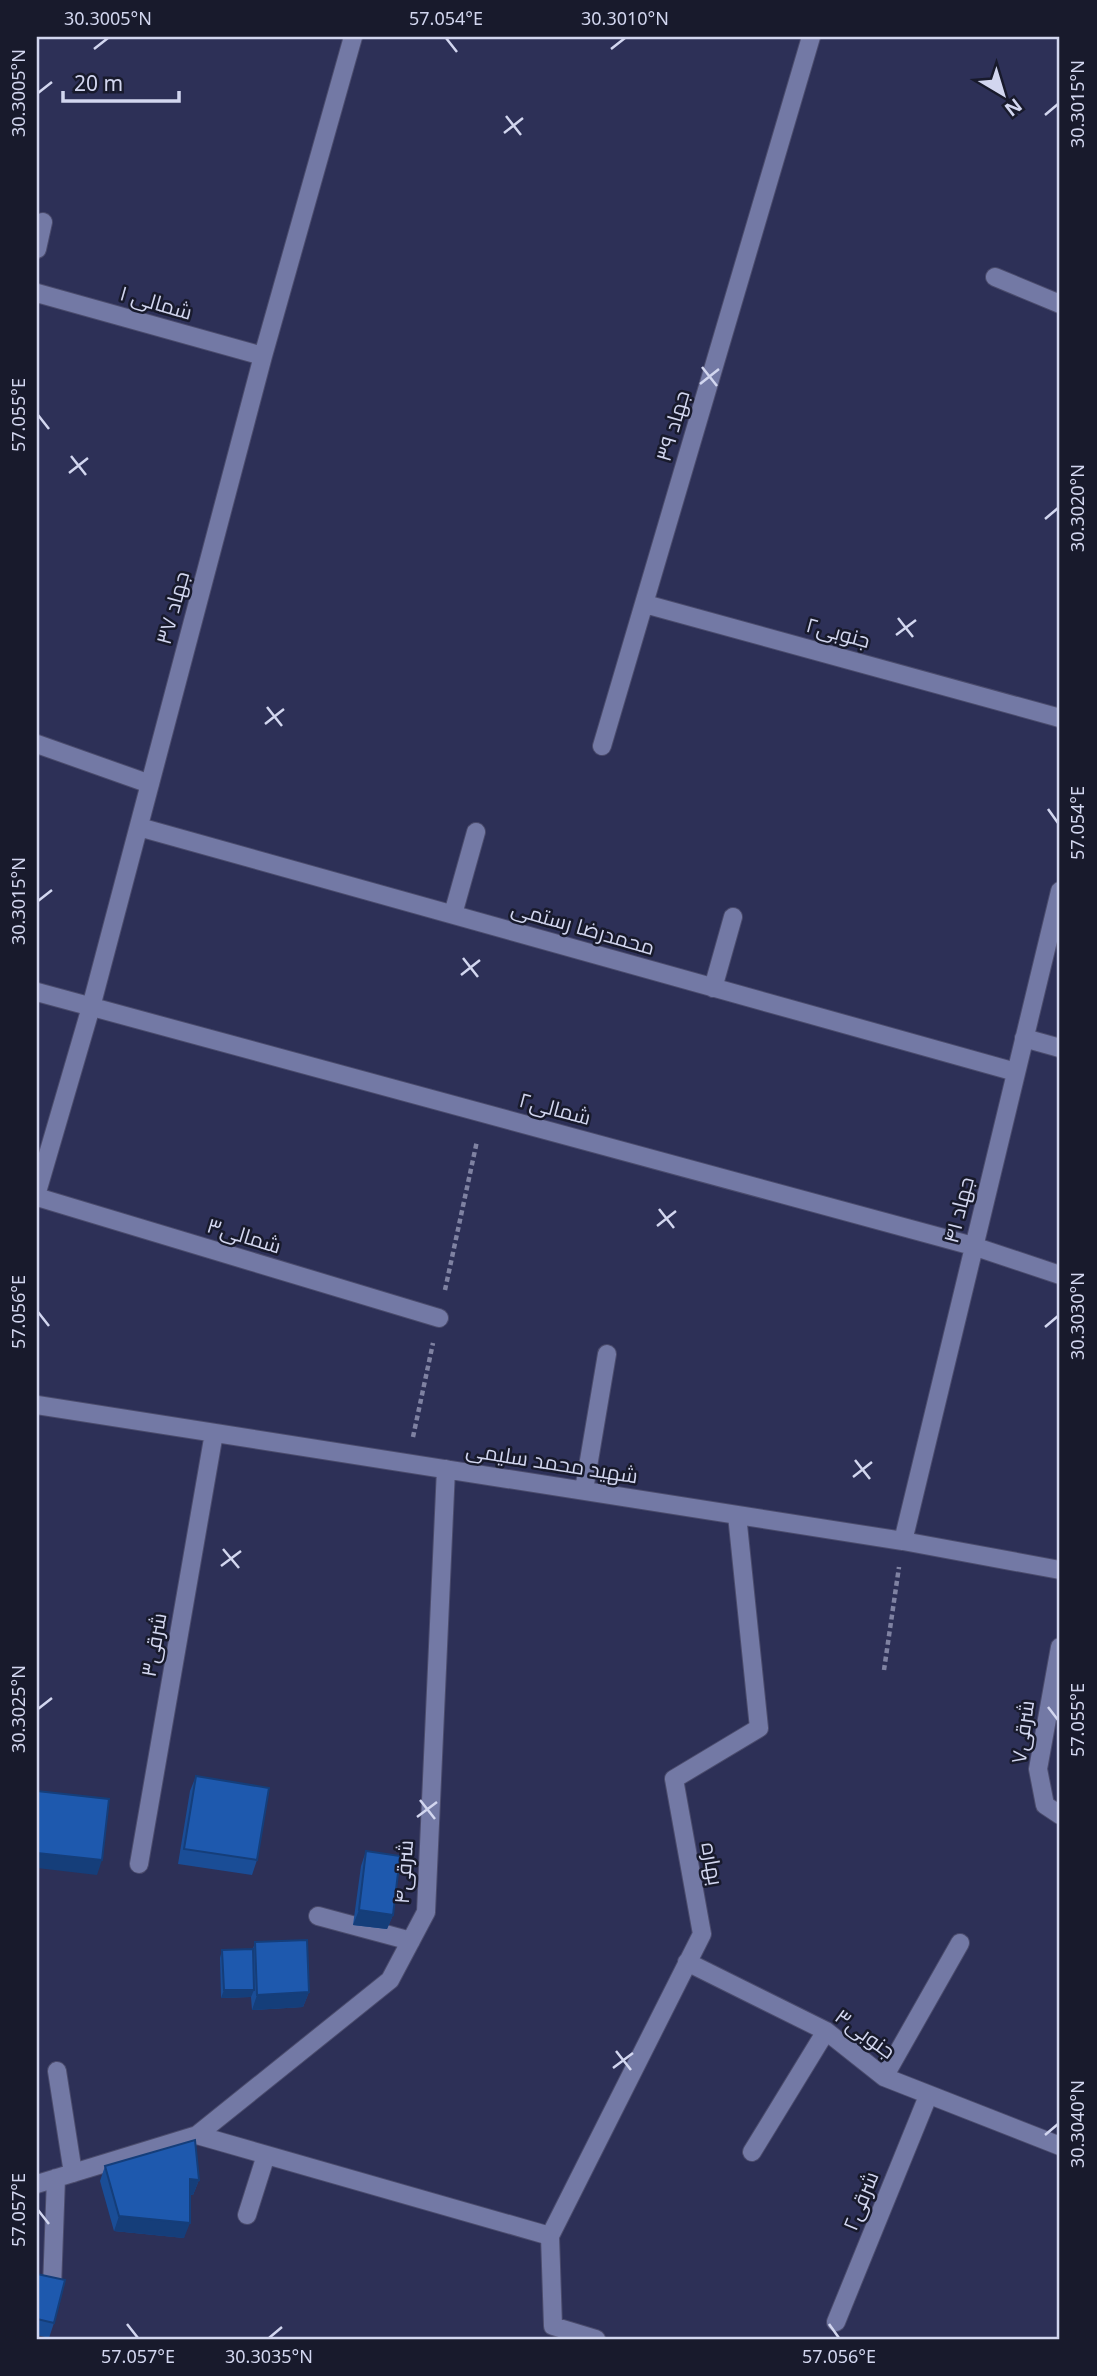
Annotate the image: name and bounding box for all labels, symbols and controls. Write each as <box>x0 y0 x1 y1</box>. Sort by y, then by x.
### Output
text: 30.3005°N <box>64 6 152 30</box>
text: 57.054°E <box>409 6 483 30</box>
text: 30.3010°N <box>581 6 669 30</box>
text: 30.3005°N <box>6 49 30 137</box>
scale bar <box>63 60 178 104</box>
north arrow <box>968 60 1038 130</box>
text: 30.3015°N <box>1065 60 1089 148</box>
text: 20 m <box>74 69 123 97</box>
text: N <box>999 92 1028 122</box>
street label: شمالی ۱ <box>117 278 196 326</box>
text: 57.055°E <box>6 378 30 452</box>
street label: جهاد ۳۹ <box>649 387 695 464</box>
text: 30.3020°N <box>1065 464 1089 552</box>
street label: جهاد ۳۷ <box>149 568 195 647</box>
street label: جنوبی۲ <box>803 610 873 654</box>
text: 57.054°E <box>1065 786 1089 860</box>
text: 30.3015°N <box>6 857 30 945</box>
street label: محمدرضا رستمی <box>508 893 658 961</box>
street label: شمالی۲ <box>516 1085 594 1131</box>
street label: جهاد ۴۱ <box>936 1173 980 1246</box>
street label: شمالی۳ <box>204 1211 285 1260</box>
text: 30.3030°N <box>1065 1272 1089 1360</box>
text: 57.056°E <box>6 1275 30 1349</box>
street label: شهید محمد سلیمی <box>464 1435 640 1489</box>
street label: شرقی۳ <box>134 1611 172 1679</box>
text: 30.3025°N <box>6 1665 30 1753</box>
text: 57.055°E <box>1065 1683 1089 1757</box>
street label: شرقی۷ <box>1004 1698 1040 1765</box>
street label: شرقی۴ <box>387 1839 419 1905</box>
street label: بهاره <box>695 1840 731 1888</box>
street label: جنوبی۳ <box>830 2002 901 2065</box>
text: 30.3040°N <box>1065 2080 1089 2168</box>
street label: شرقی۲ <box>836 2167 885 2234</box>
text: 57.057°E <box>6 2173 30 2247</box>
text: 57.057°E <box>101 2344 175 2368</box>
text: 30.3035°N <box>225 2344 313 2368</box>
text: 57.056°E <box>802 2344 876 2368</box>

